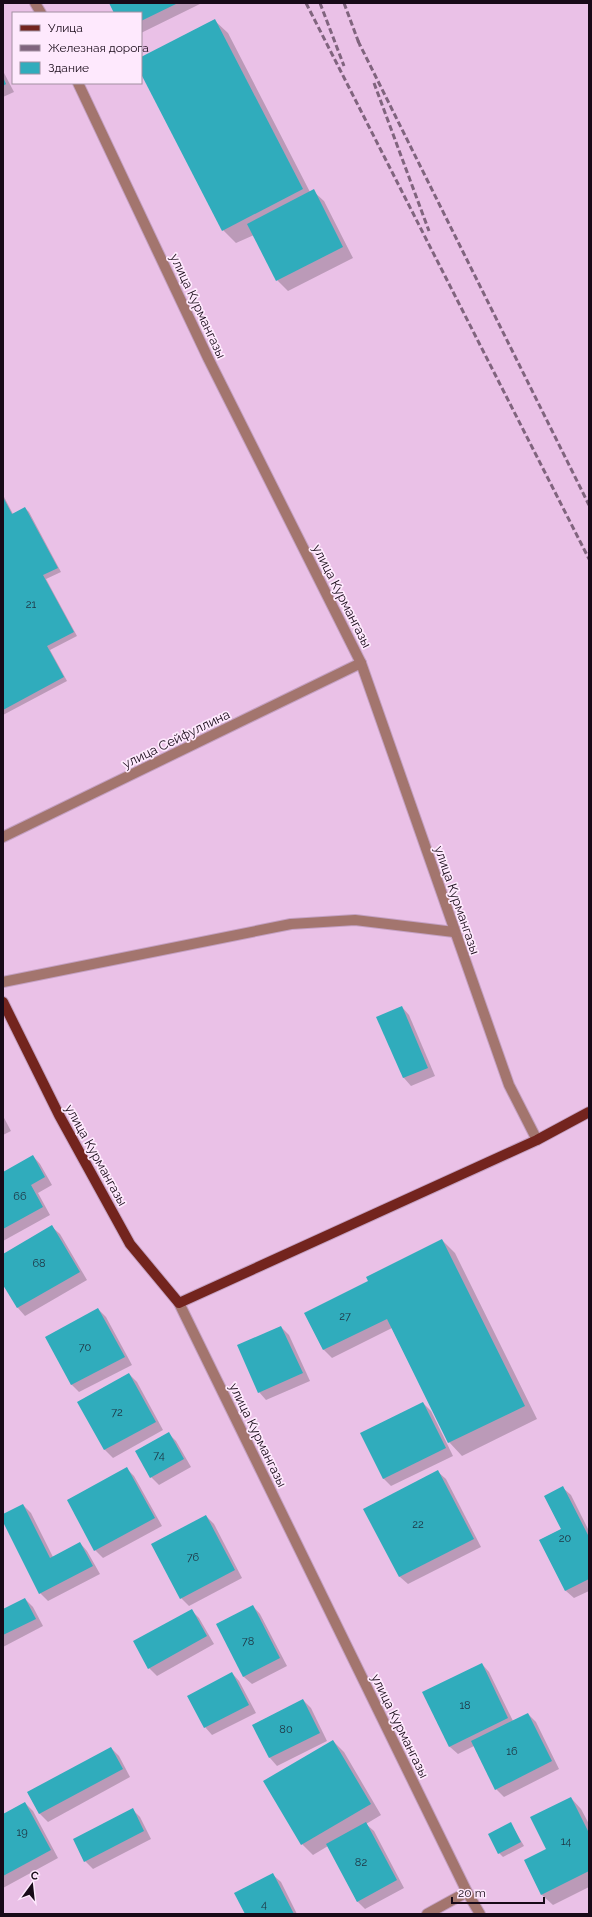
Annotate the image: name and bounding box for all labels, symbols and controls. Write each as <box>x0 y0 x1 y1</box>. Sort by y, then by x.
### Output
legend <box>12 12 142 84</box>
text: Улица <box>48 21 83 35</box>
text: Железная дорога <box>48 41 149 55</box>
text: Здание <box>48 61 89 75</box>
street label: улица Курмангазы <box>167 251 229 361</box>
street label: улица Курмангазы <box>309 542 375 650</box>
house number: 21 <box>26 598 37 611</box>
street label: улица Сейфуллина <box>120 707 232 771</box>
street label: улица Курмангазы <box>431 844 483 956</box>
street label: улица Курмангазы <box>62 1102 130 1208</box>
house number: 66 <box>13 1190 27 1203</box>
house number: 68 <box>32 1257 46 1270</box>
house number: 27 <box>339 1310 351 1323</box>
house number: 70 <box>79 1341 92 1354</box>
street label: улица Курмангазы <box>226 1381 290 1489</box>
house number: 72 <box>111 1406 123 1419</box>
house number: 74 <box>153 1449 165 1462</box>
house number: 22 <box>412 1518 424 1531</box>
house number: 20 <box>559 1532 571 1545</box>
house number: 76 <box>187 1551 200 1564</box>
house number: 78 <box>242 1635 254 1648</box>
street label: улица Курмангазы <box>368 1672 432 1780</box>
house number: 18 <box>459 1699 471 1712</box>
house number: 80 <box>279 1723 293 1736</box>
house number: 16 <box>506 1745 518 1758</box>
house number: 19 <box>16 1826 28 1839</box>
house number: 14 <box>561 1835 571 1848</box>
house number: 82 <box>355 1856 367 1869</box>
north arrow <box>12 1865 52 1905</box>
text: С <box>29 1869 40 1883</box>
scale bar <box>452 1879 544 1905</box>
text: 20 m <box>458 1886 486 1900</box>
house number: 4 <box>261 1898 267 1911</box>

